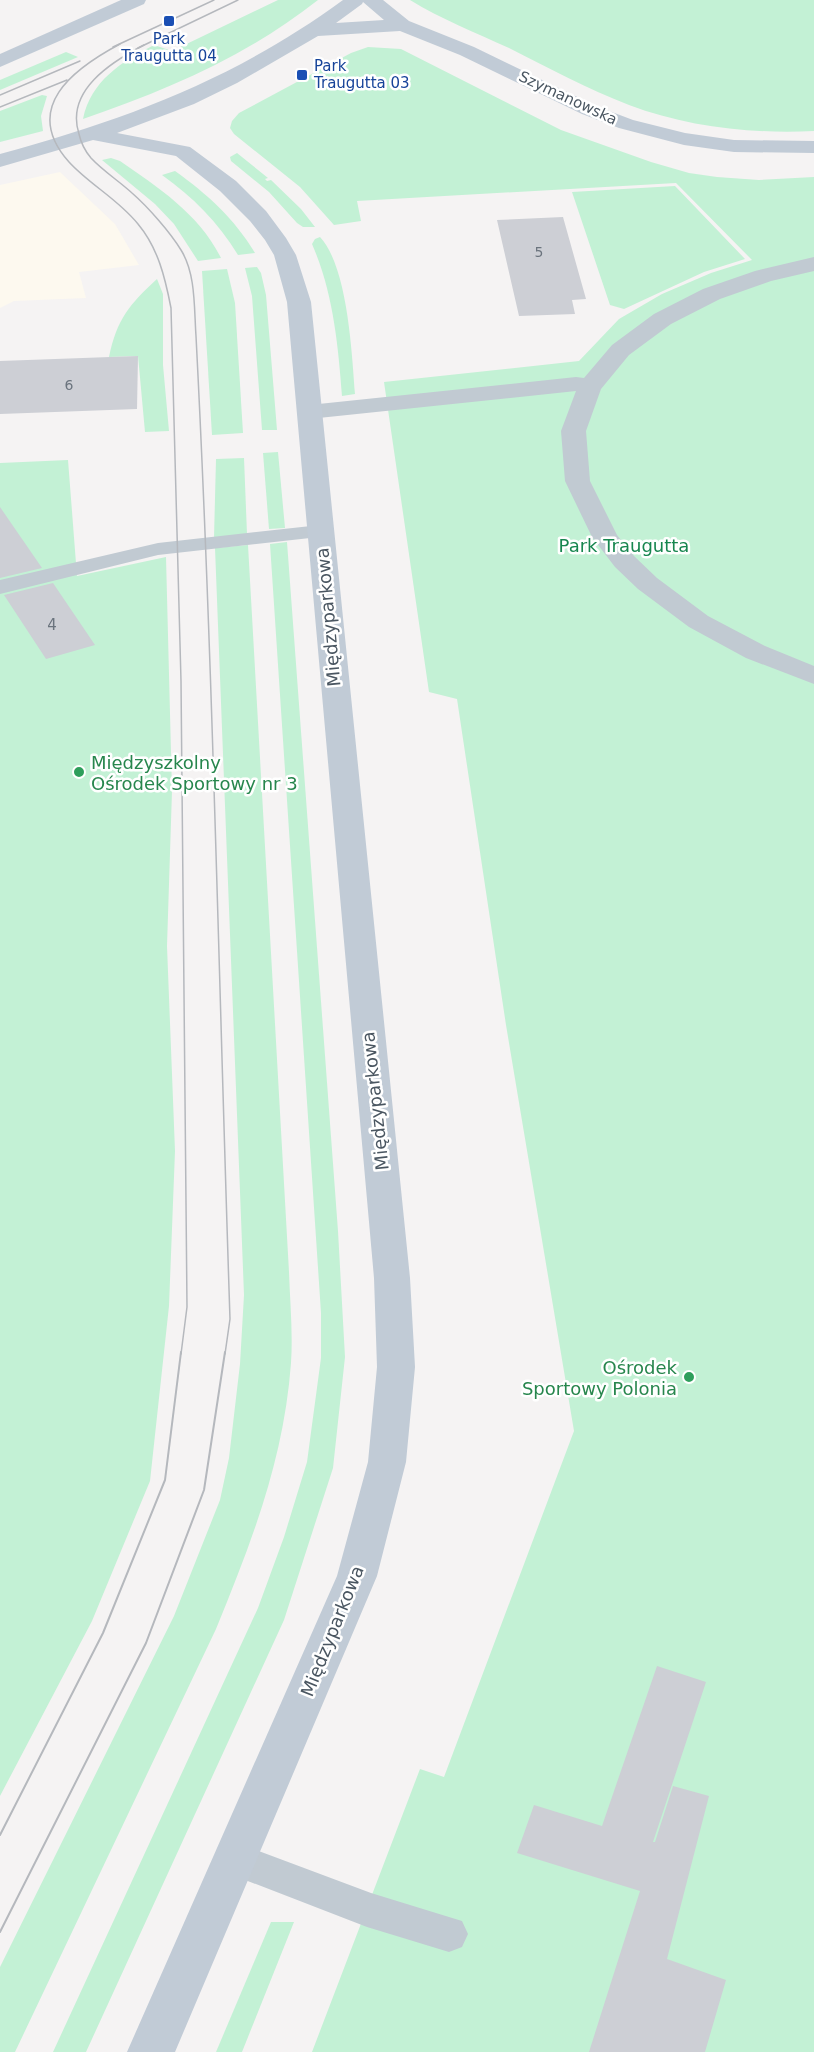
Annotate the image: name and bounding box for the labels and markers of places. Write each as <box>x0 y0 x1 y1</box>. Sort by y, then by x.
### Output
marker: Park Traugutta 04 <box>162 14 176 28</box>
place label: Park Traugutta 04 <box>120 30 217 65</box>
place label: Park Traugutta 03 <box>313 57 410 92</box>
marker: Park Traugutta 03 <box>295 68 309 82</box>
place label: Międzyszkolny Ośrodek Sportowy nr 3 <box>91 752 298 794</box>
marker: Międzyszkolny Ośrodek Sportowy nr 3 <box>72 765 86 779</box>
place label: Ośrodek Sportowy Polonia <box>522 1357 678 1399</box>
marker: Ośrodek Sportowy Polonia <box>682 1370 696 1384</box>

